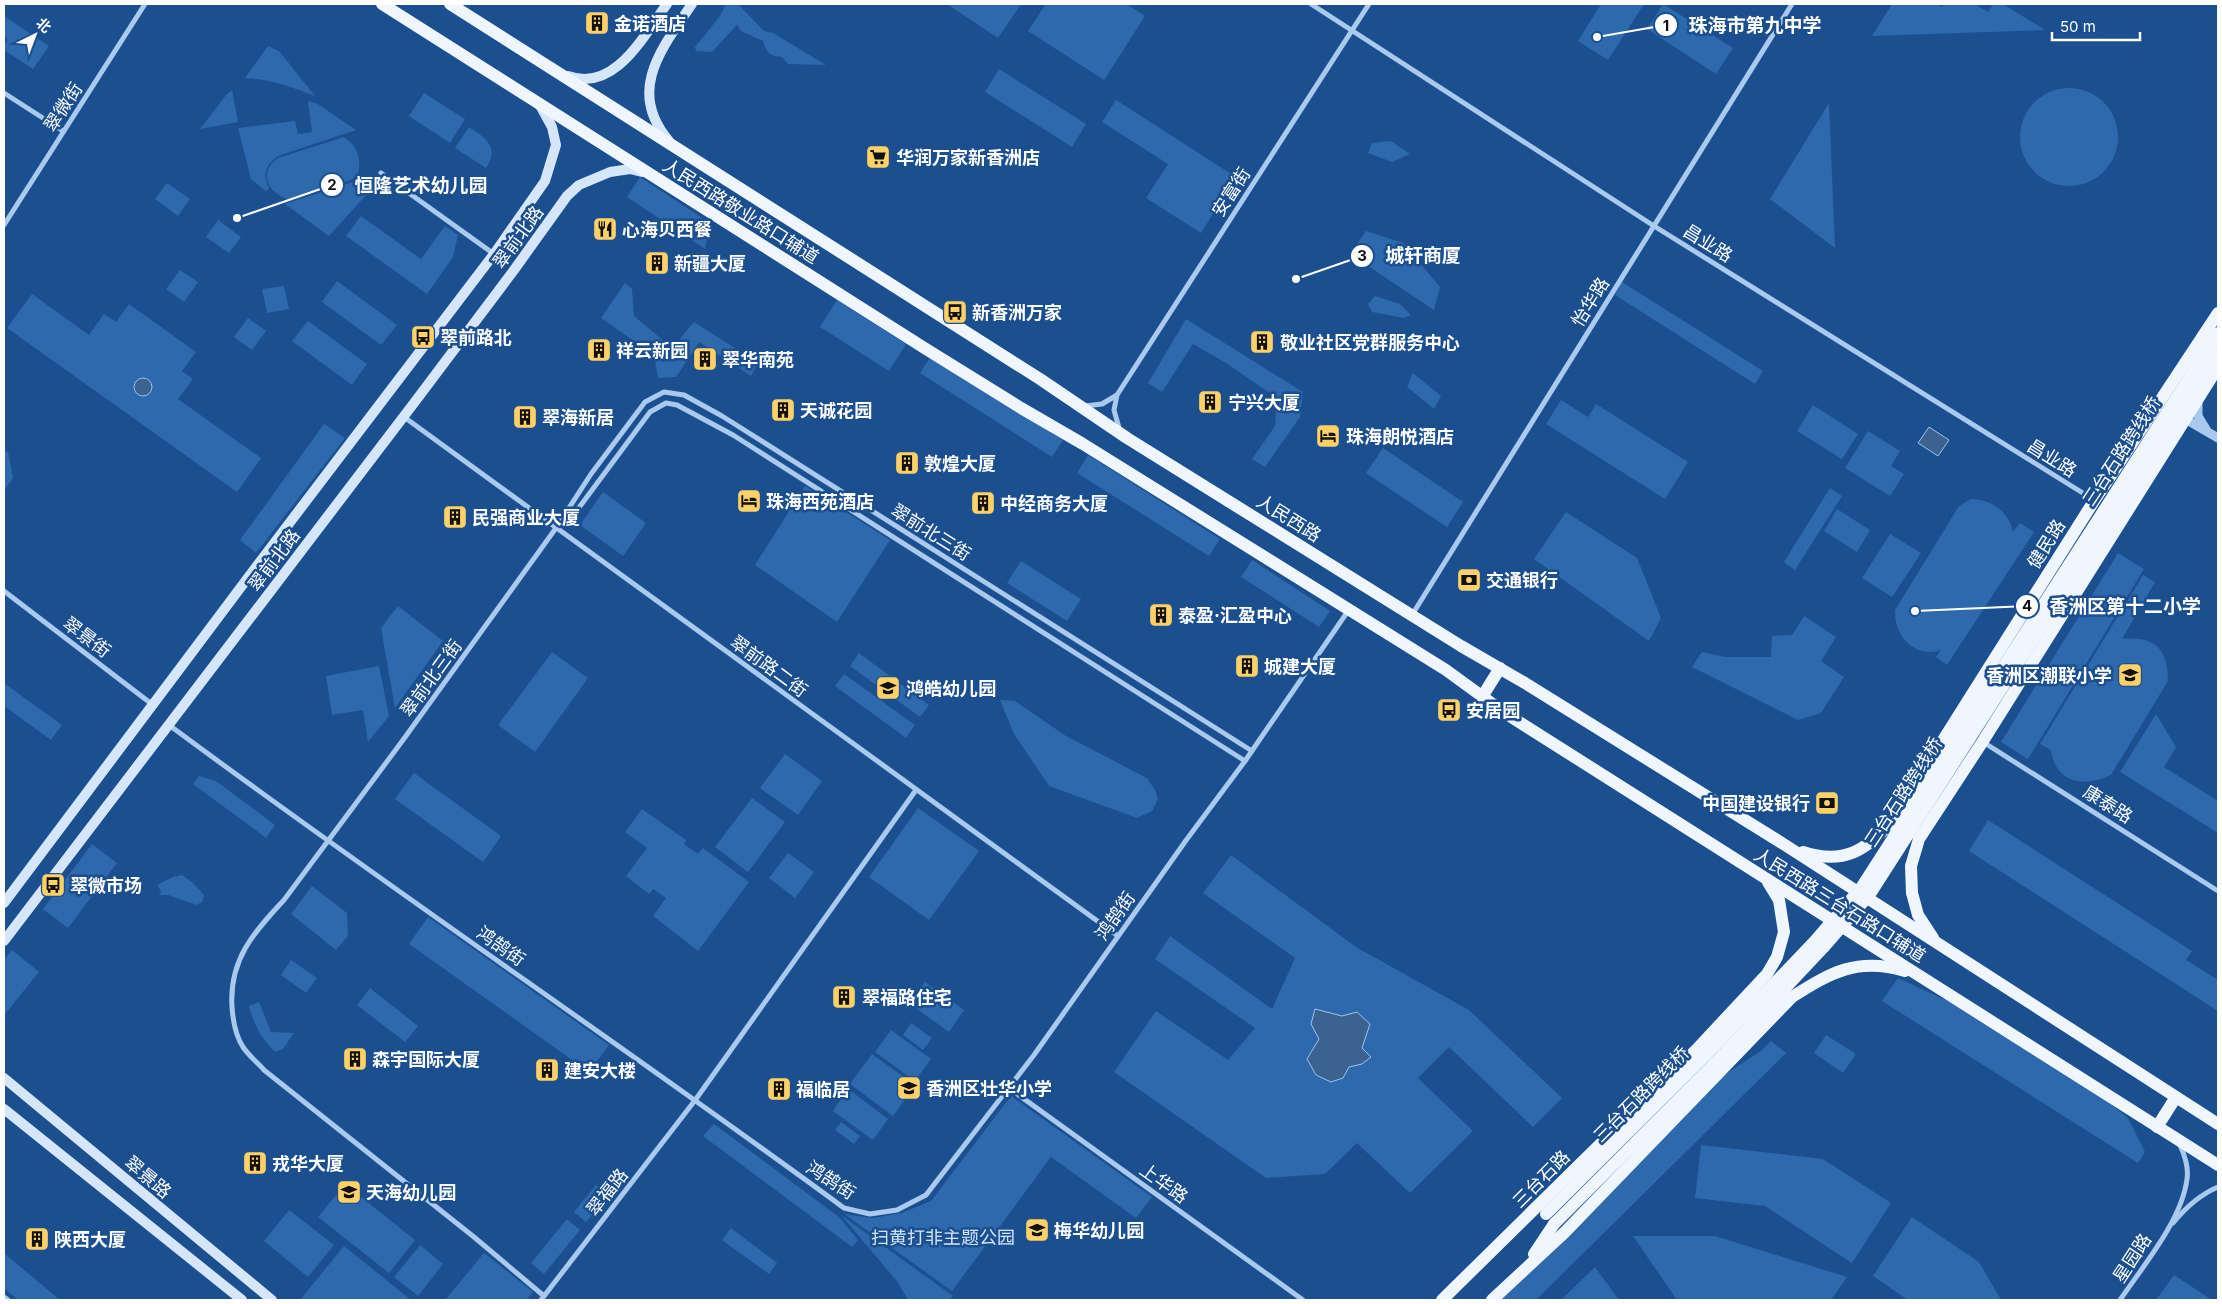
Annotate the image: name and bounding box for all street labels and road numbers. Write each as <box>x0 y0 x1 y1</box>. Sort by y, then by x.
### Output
street label: 翠微街 <box>39 79 87 135</box>
street label: 人民西路敬业路口辅道 <box>659 154 823 268</box>
street label: 安富街 <box>1207 164 1255 220</box>
street label: 翠前北路 <box>488 202 548 272</box>
street label: 昌业路 <box>1680 220 1736 266</box>
street label: 怡华路 <box>1567 274 1613 330</box>
street label: 三台石路跨线桥 <box>2078 392 2164 510</box>
street label: 昌业路 <box>2024 435 2080 481</box>
street label: 人民西路 <box>1253 490 1325 546</box>
street label: 翠前北三街 <box>887 499 975 565</box>
street label: 健民路 <box>2023 516 2069 572</box>
street label: 翠前北路 <box>244 525 304 595</box>
street label: 翠景街 <box>59 612 115 662</box>
street label: 翠前路二街 <box>726 631 812 701</box>
street label: 翠前北三街 <box>396 635 466 721</box>
street label: 三台石路跨线桥 <box>1860 733 1946 851</box>
street label: 康泰路 <box>2080 781 2136 827</box>
street label: 人民西路三台石路口辅道 <box>1750 844 1930 966</box>
street label: 鸿鹄街 <box>1091 888 1139 944</box>
street label: 鸿鹄街 <box>473 922 529 970</box>
street label: 三台石路跨线桥 <box>1589 1042 1693 1146</box>
street label: 三台石路 <box>1508 1146 1574 1212</box>
street label: 翠景路 <box>121 1152 175 1202</box>
street label: 鸿鹄街 <box>803 1156 859 1204</box>
street label: 上华路 <box>1136 1159 1192 1207</box>
street label: 翠福路 <box>582 1164 632 1220</box>
street label: 星园路 <box>2108 1230 2156 1286</box>

